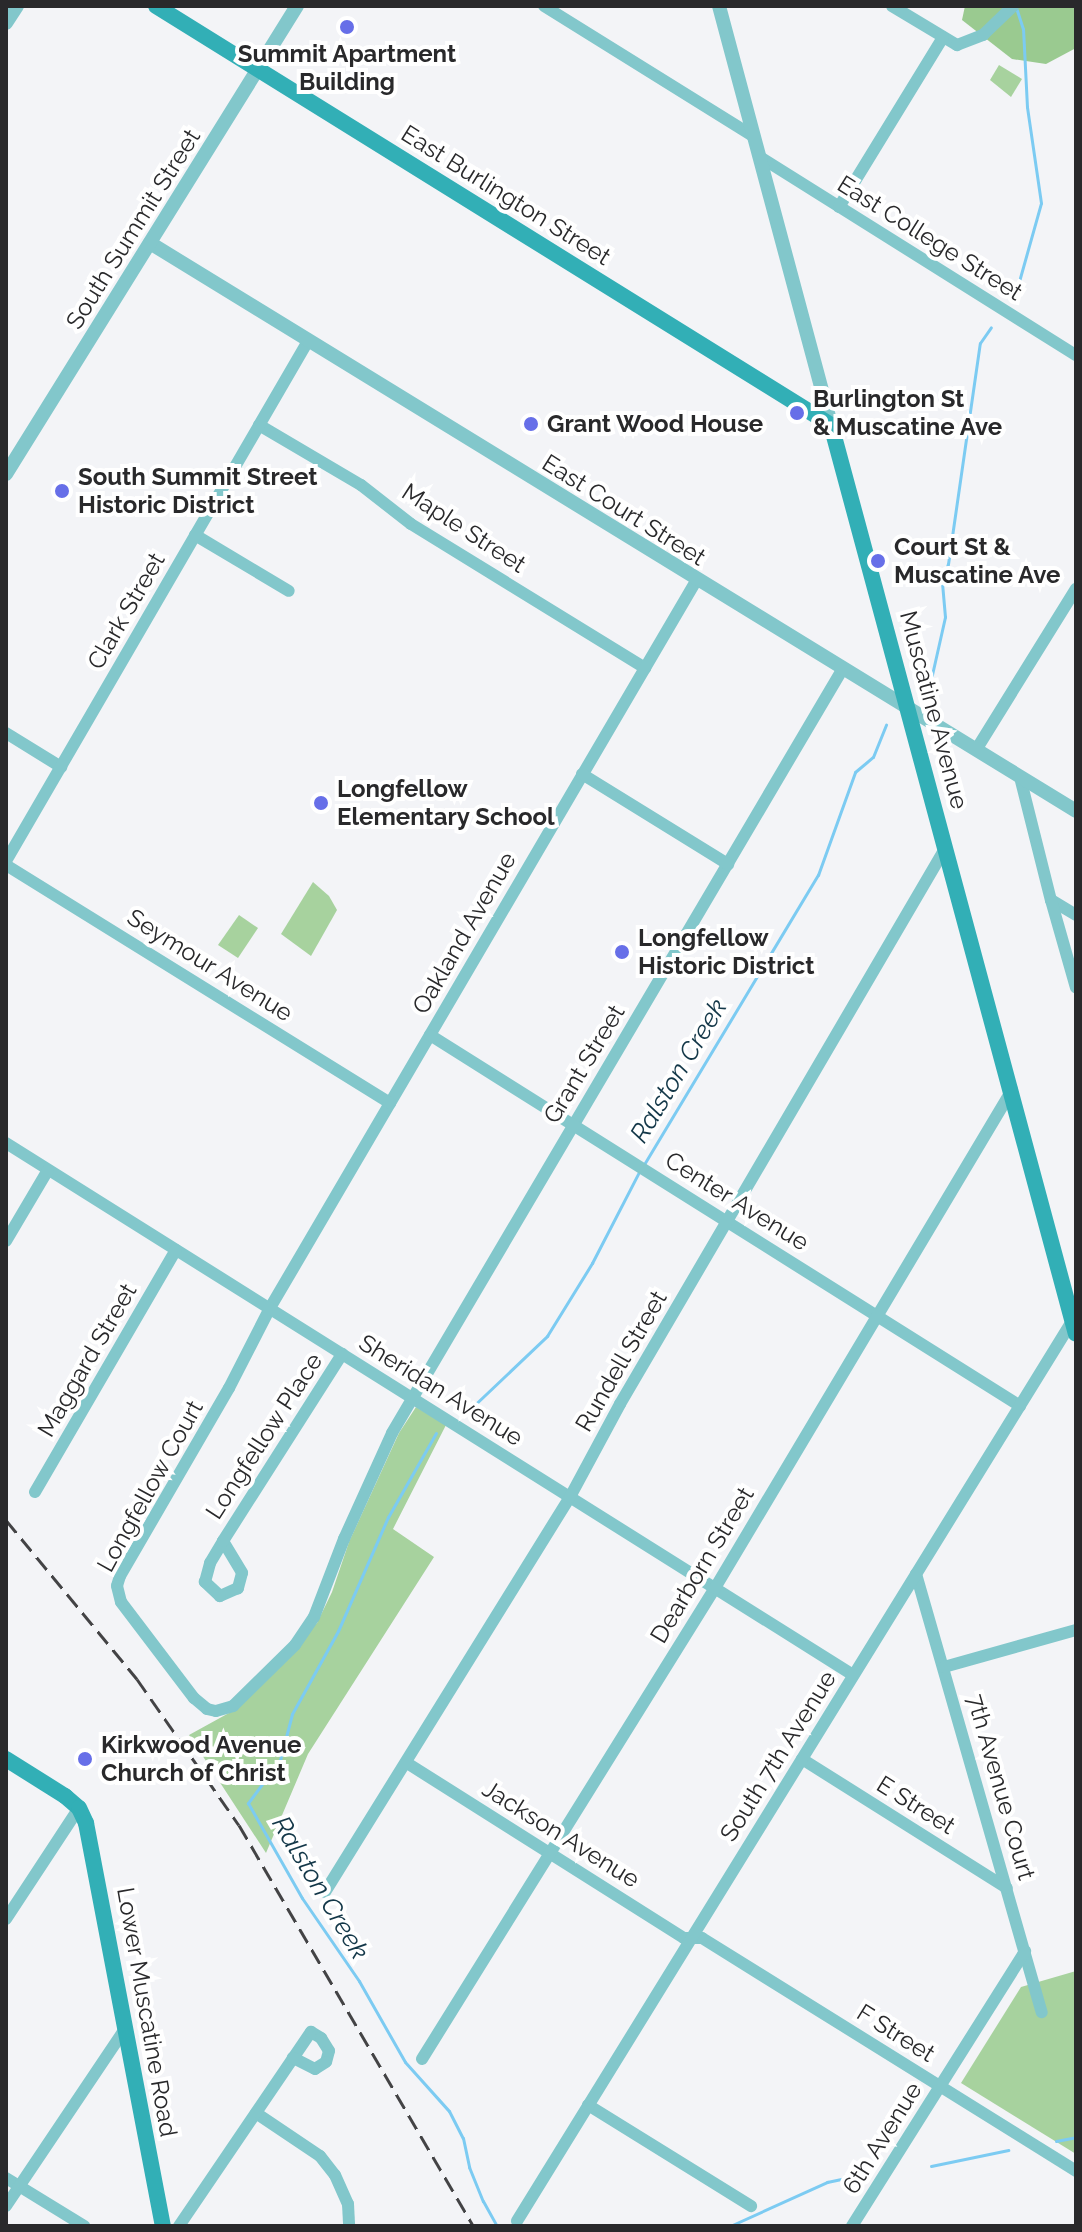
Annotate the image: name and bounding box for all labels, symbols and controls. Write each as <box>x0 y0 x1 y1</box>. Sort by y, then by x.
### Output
marker: Summit Apartment Building <box>338 18 356 36</box>
place label: Summit Apartment Building <box>237 40 457 96</box>
street label: East Burlington Street <box>396 119 616 271</box>
street label: South Summit Street <box>60 124 206 334</box>
street label: East College Street <box>832 169 1028 307</box>
place label: Burlington St & Muscatine Ave <box>813 385 1003 441</box>
marker: Burlington St & Muscatine Ave <box>788 404 806 422</box>
place label: Grant Wood House <box>547 410 764 438</box>
marker: Grant Wood House <box>522 415 540 433</box>
street label: East Court Street <box>537 448 711 572</box>
place label: South Summit Street Historic District <box>78 463 317 519</box>
street label: Maple Street <box>397 477 531 579</box>
marker: South Summit Street Historic District <box>53 482 71 500</box>
place label: Court St & Muscatine Ave <box>894 533 1061 589</box>
street label: Clark Street <box>81 548 171 674</box>
marker: Court St & Muscatine Ave <box>869 552 887 570</box>
street label: Muscatine Avenue <box>894 607 974 813</box>
place label: Longfellow Elementary School <box>337 775 555 831</box>
marker: Longfellow Elementary School <box>312 794 330 812</box>
street label: Oakland Avenue <box>406 847 522 1019</box>
street label: Seymour Avenue <box>122 902 298 1028</box>
place label: Longfellow Historic District <box>638 924 815 980</box>
marker: Longfellow Historic District <box>613 943 631 961</box>
water label: Ralston Creek <box>624 994 734 1148</box>
street label: Grant Street <box>537 999 631 1129</box>
street label: Center Avenue <box>659 1145 815 1257</box>
street label: Maggard Street <box>31 1278 143 1442</box>
street label: Rundell Street <box>569 1285 673 1437</box>
street label: Sheridan Avenue <box>353 1328 529 1452</box>
street label: Longfellow Place <box>199 1347 329 1525</box>
street label: Longfellow Court <box>91 1395 209 1577</box>
street label: Dearborn Street <box>644 1482 760 1648</box>
street label: South 7th Avenue <box>714 1665 842 1847</box>
street label: 7th Avenue Court <box>961 1690 1041 1884</box>
place label: Kirkwood Avenue Church of Christ <box>101 1731 302 1787</box>
marker: Kirkwood Avenue Church of Christ <box>76 1750 94 1768</box>
street label: E Street <box>871 1770 961 1840</box>
street label: Jackson Avenue <box>477 1774 645 1894</box>
water label: Ralston Creek <box>265 1811 375 1965</box>
street label: Lower Muscatine Road <box>111 1885 183 2139</box>
street label: F Street <box>852 1998 940 2068</box>
street label: 6th Avenue <box>836 2077 928 2199</box>

